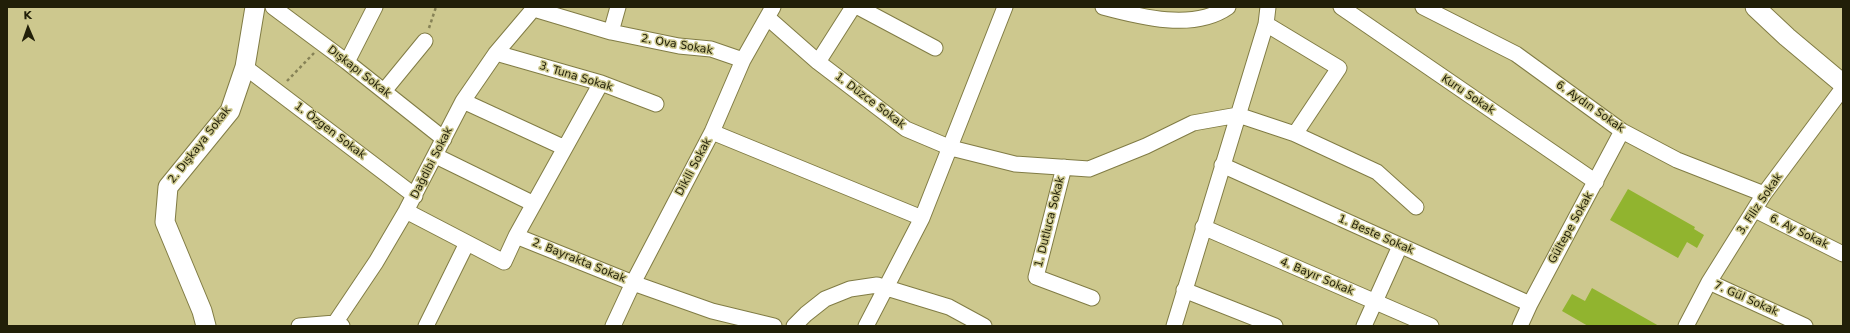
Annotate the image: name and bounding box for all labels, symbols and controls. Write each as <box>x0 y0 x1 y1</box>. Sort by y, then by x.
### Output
north arrow <box>8 8 48 48</box>
text: K <box>23 9 32 22</box>
street label: 2. Ova Sokak <box>640 32 714 58</box>
street label: Dışkapı Sokak <box>325 43 393 101</box>
street label: 3. Tuna Sokak <box>538 60 614 94</box>
street label: 1. Düzce Sokak <box>832 70 908 132</box>
street label: Kuru Sokak <box>1439 72 1497 118</box>
street label: 6. Aydın Sokak <box>1553 78 1627 136</box>
street label: 1. Özgen Sokak <box>292 100 368 162</box>
street label: 2. Dışkaya Sokak <box>166 104 234 186</box>
street label: Dağdibi Sokak <box>408 125 456 201</box>
street label: Dikili Sokak <box>673 136 715 198</box>
street label: 3. Filiz Sokak <box>1735 171 1785 237</box>
street label: 1. Dutluca Sokak <box>1032 175 1068 269</box>
street label: Gültepe Sokak <box>1546 190 1596 266</box>
street label: 1. Beste Sokak <box>1336 212 1416 258</box>
street label: 6. Ay Sokak <box>1767 212 1831 252</box>
street label: 2. Bayrakta Sokak <box>530 236 628 286</box>
street label: 4. Bayır Sokak <box>1278 256 1356 298</box>
street label: 7. Gül Sokak <box>1712 279 1780 319</box>

